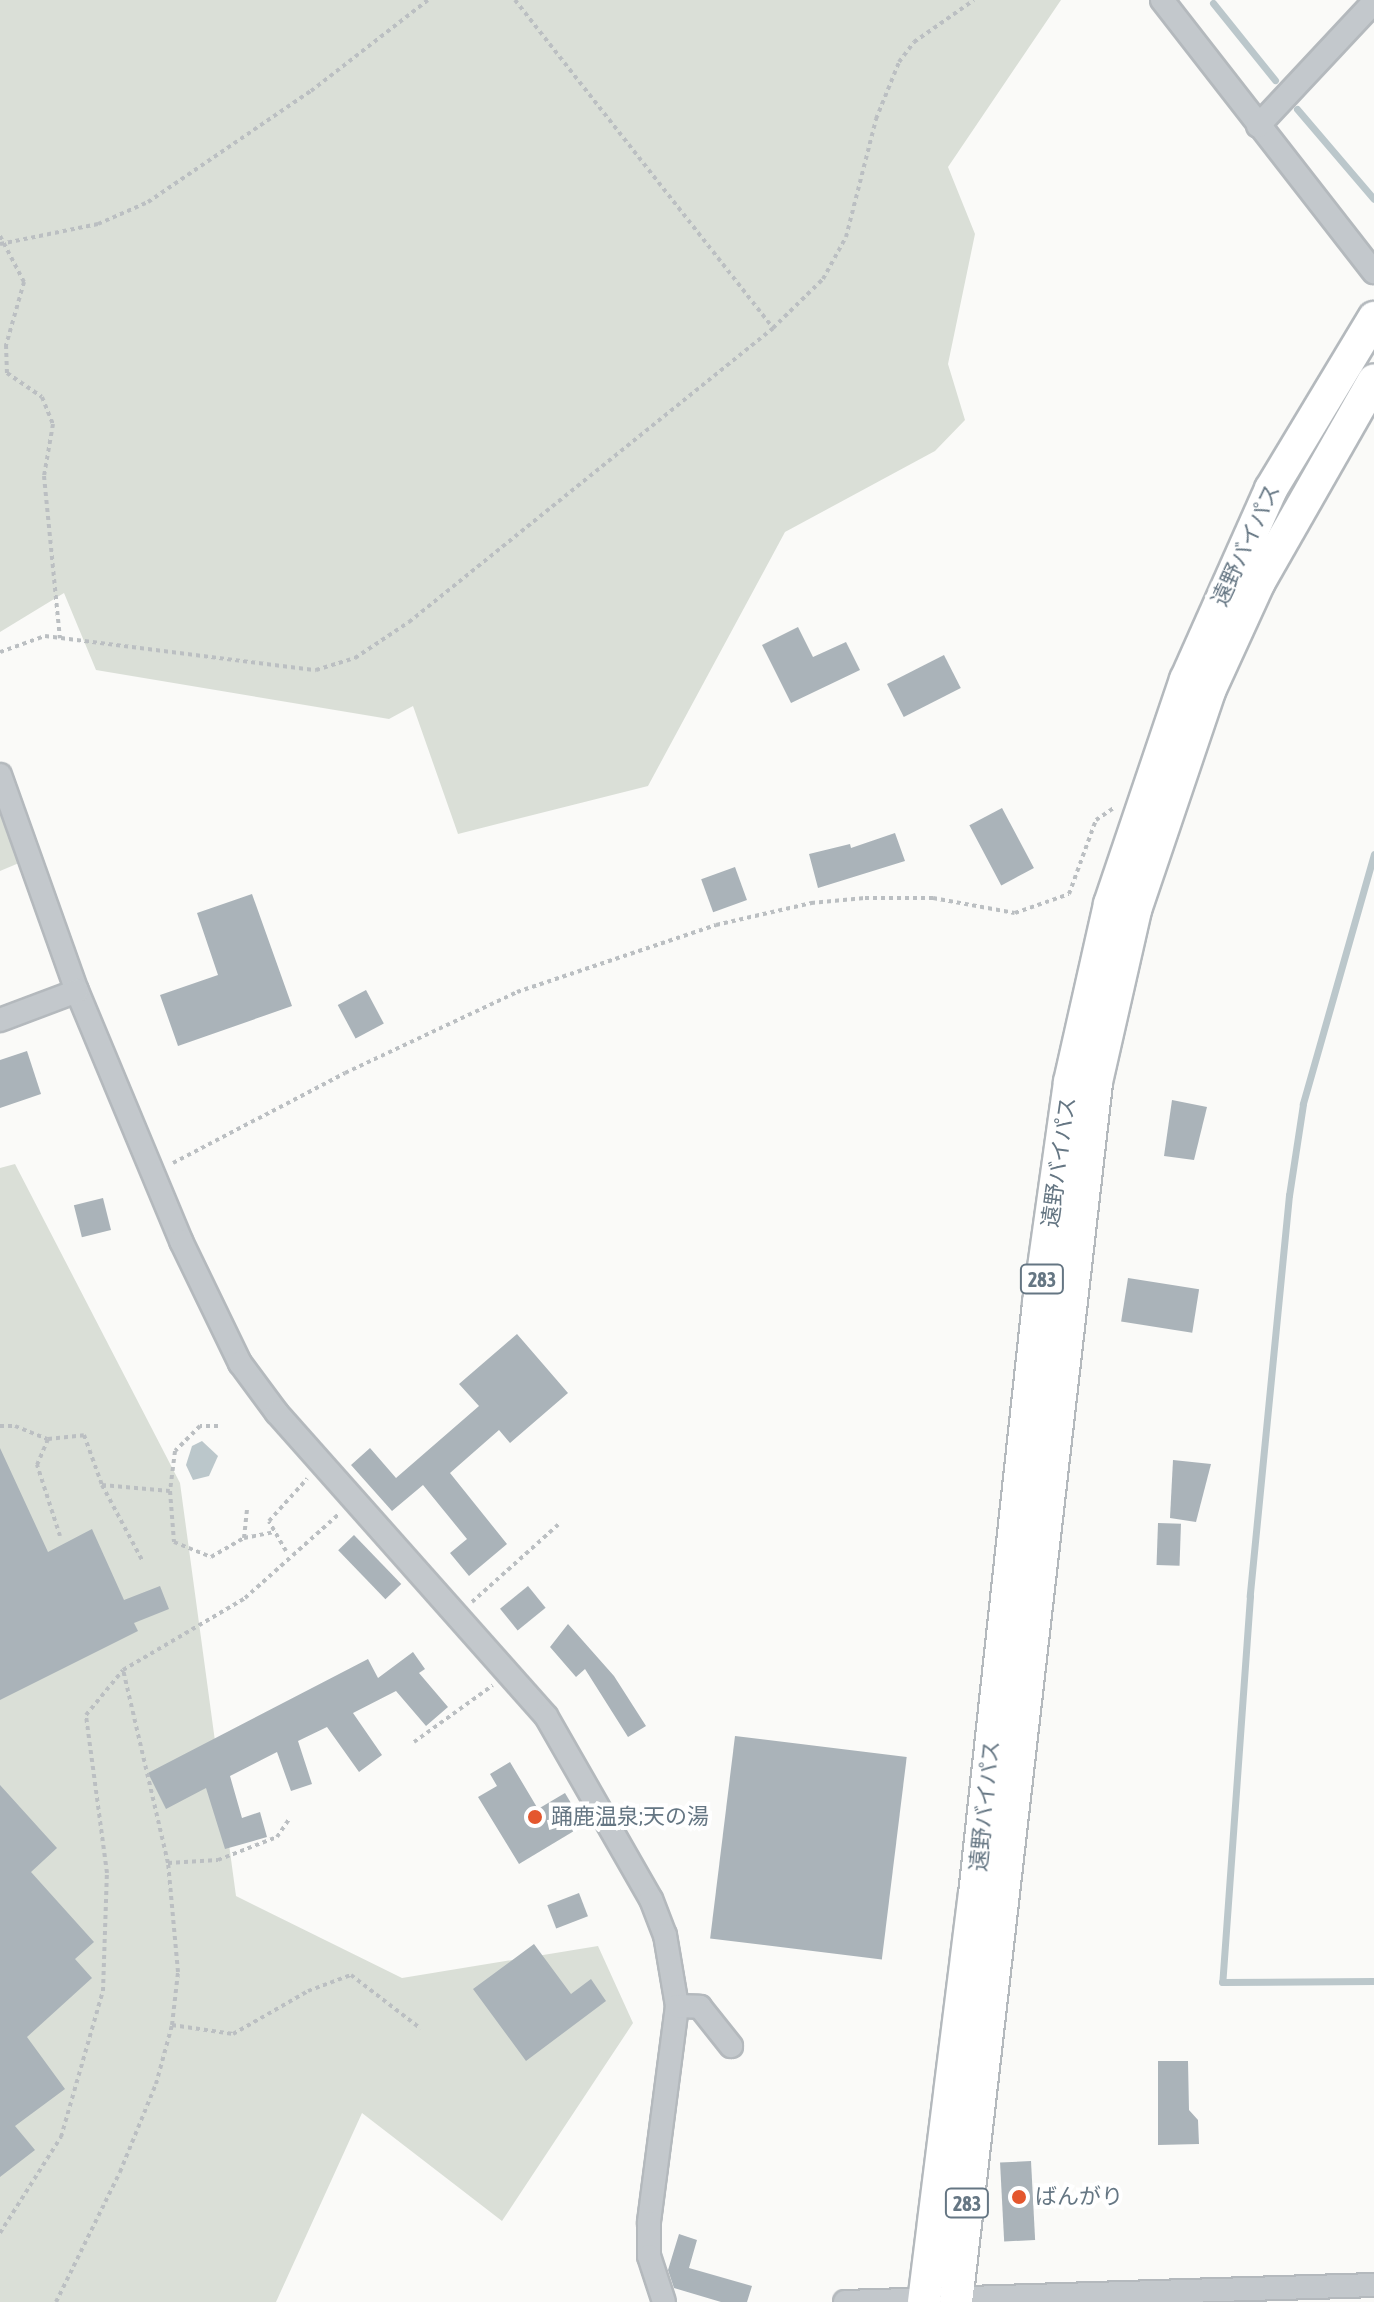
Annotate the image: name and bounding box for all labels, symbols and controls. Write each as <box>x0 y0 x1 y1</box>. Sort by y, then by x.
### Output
street label: 遠野バイパス <box>1206 480 1286 610</box>
street label: 遠野バイパス <box>1037 1095 1081 1229</box>
road number: 283 <box>1018 1263 1066 1295</box>
street label: 遠野バイパス <box>965 1739 1005 1873</box>
place label: 踊鹿温泉;天の湯 <box>551 1804 709 1830</box>
marker: 踊鹿温泉;天の湯 <box>526 1808 544 1826</box>
place label: ばんがり <box>1035 2184 1123 2210</box>
road number: 283 <box>943 2187 991 2219</box>
marker: ばんがり <box>1010 2188 1028 2206</box>

